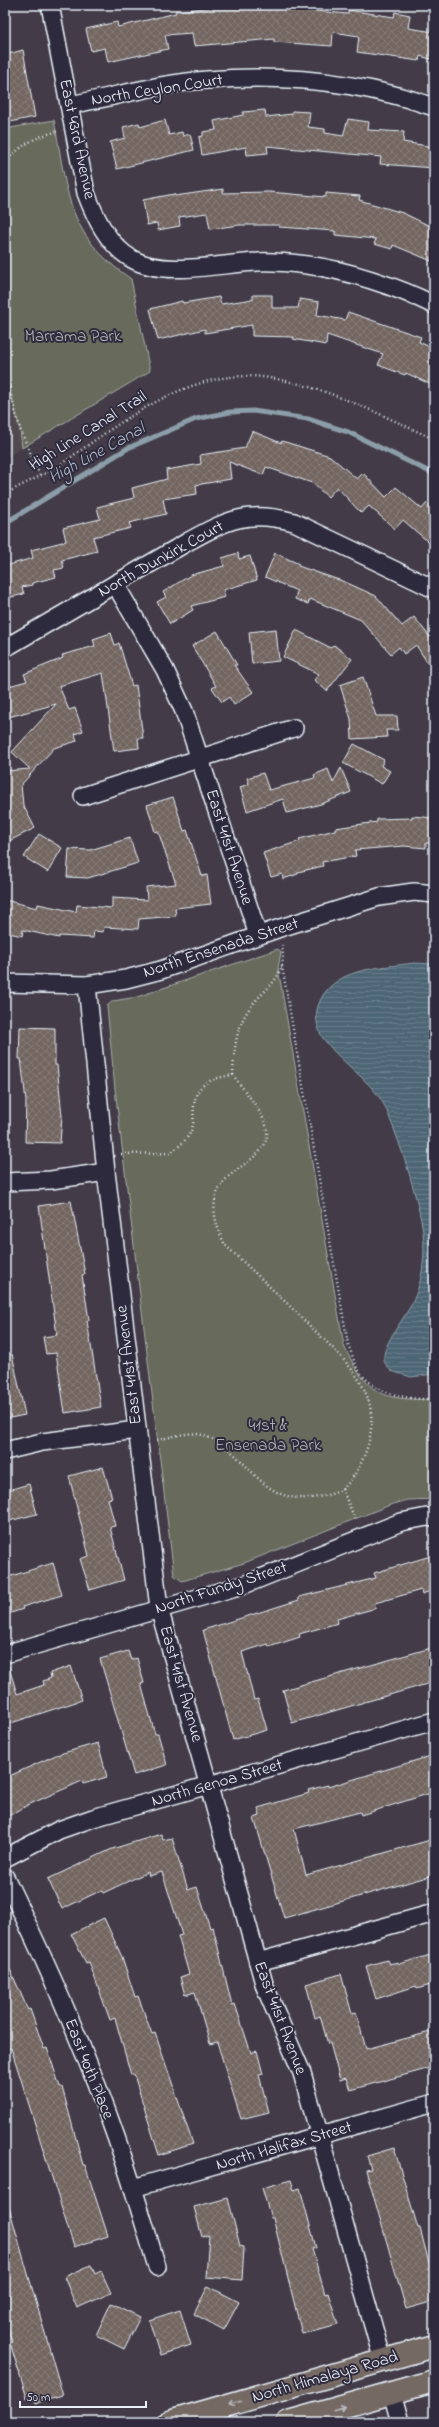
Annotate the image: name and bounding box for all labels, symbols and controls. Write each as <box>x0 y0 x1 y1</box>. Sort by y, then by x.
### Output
street label: North Ceylon Court <box>89 67 225 114</box>
street label: East 43rd Avenue <box>52 77 102 202</box>
park label: Marrama Park <box>25 324 122 349</box>
street label: High Line Canal Trail <box>25 387 151 475</box>
water label: High Line Canal <box>45 419 149 489</box>
street label: North Dunkirk Court <box>94 514 229 604</box>
street label: East 41st Avenue <box>199 786 260 908</box>
street label: North Ensenada Street <box>140 911 302 985</box>
street label: East 41st Avenue <box>109 1304 149 1426</box>
park label: 41st & Ensenada Park <box>215 1413 322 1458</box>
street label: North Fundy Street <box>152 1555 291 1622</box>
street label: East 41st Avenue <box>152 1623 210 1745</box>
street label: North Genoa Street <box>148 1752 286 1814</box>
street label: East 41st Avenue <box>247 1958 313 2079</box>
street label: East 40th Place <box>57 2015 121 2123</box>
street label: North Halifax Street <box>213 2115 355 2177</box>
street label: North Himalaya Road <box>249 2344 402 2411</box>
scale bar <box>20 2383 146 2409</box>
text: 50 m <box>26 2389 50 2407</box>
one-way arrow <box>229 2400 242 2407</box>
one-way arrow <box>333 2404 346 2411</box>

